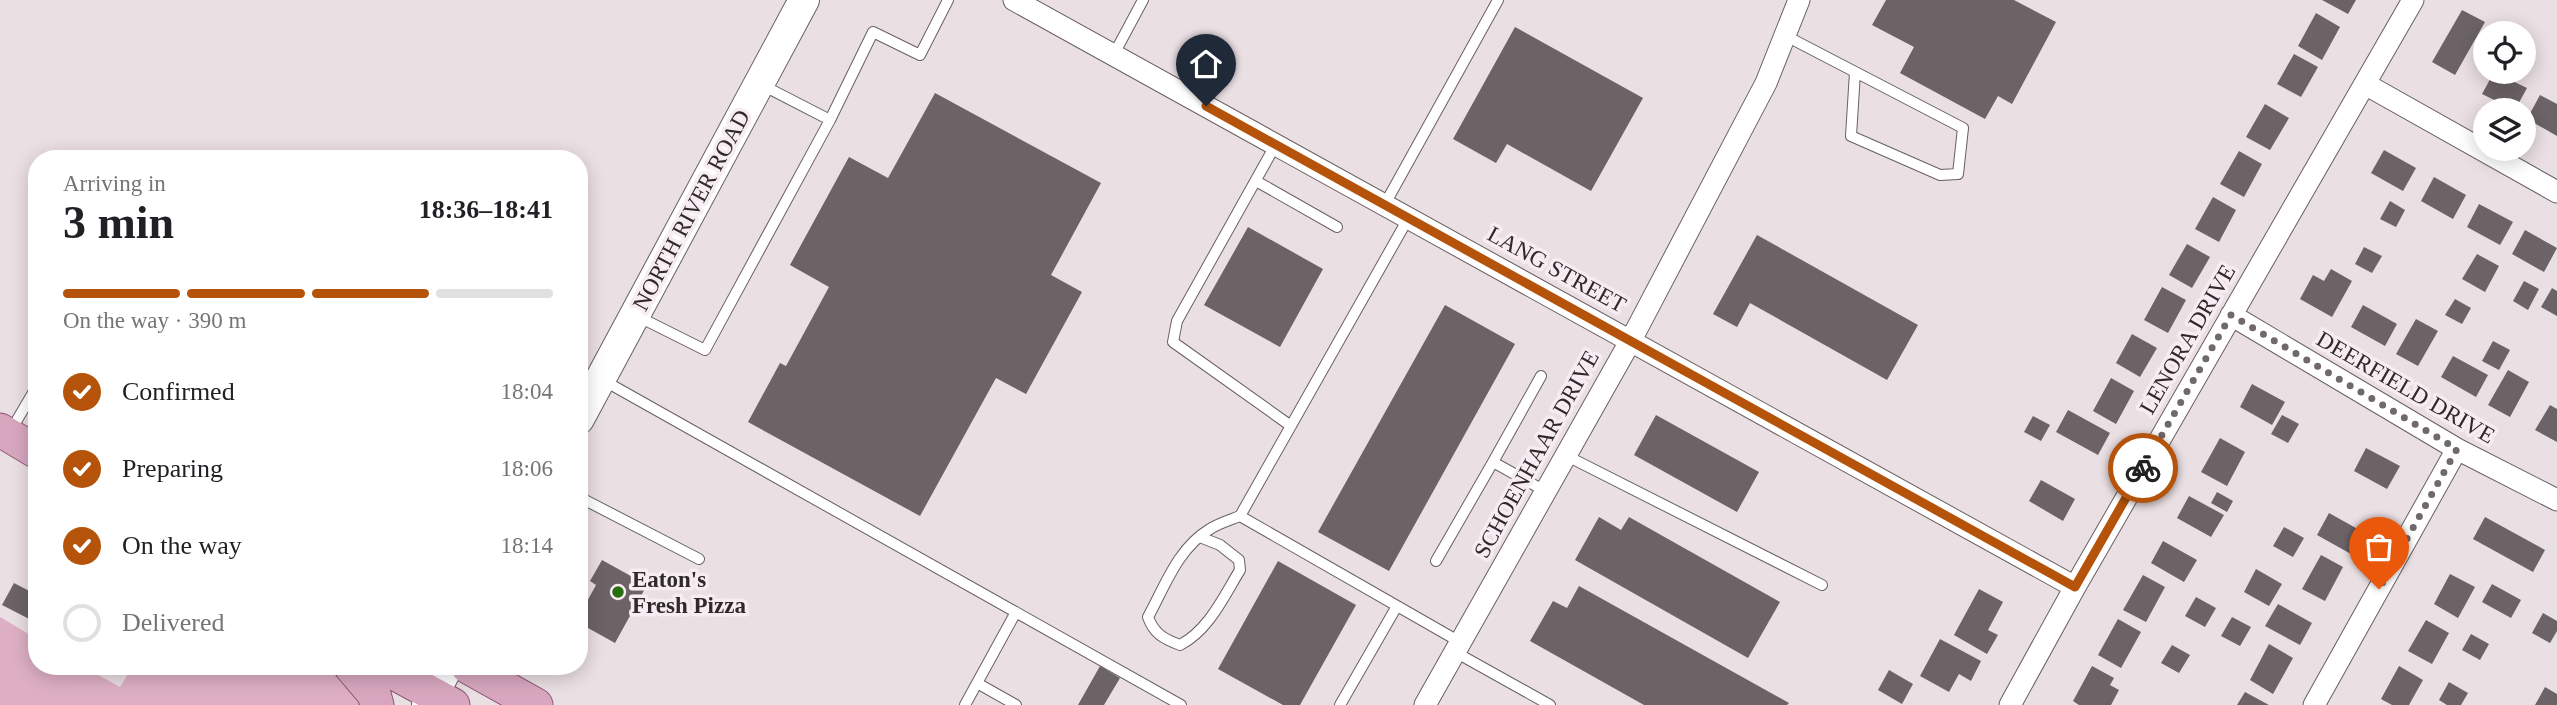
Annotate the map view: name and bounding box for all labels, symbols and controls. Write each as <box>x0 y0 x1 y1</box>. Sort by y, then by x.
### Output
map controls <box>2473 21 2536 161</box>
button: locate <box>2473 21 2536 84</box>
pin <box>1176 34 1236 106</box>
icon: home <box>1187 45 1225 83</box>
button: layers <box>2473 98 2536 161</box>
street label: NORTH RIVER ROAD <box>628 106 755 315</box>
text: Arriving in <box>63 171 166 196</box>
text: 18:36–18:41 <box>419 195 553 224</box>
text: 3 min <box>63 197 174 248</box>
street label: LANG STREET <box>1483 221 1630 318</box>
street label: LENORA DRIVE <box>2135 260 2240 418</box>
text: On the way · 390 m <box>63 308 246 333</box>
street label: DEERFIELD DRIVE <box>2312 326 2499 449</box>
street label: SCHOENHAAR DRIVE <box>1469 346 1604 562</box>
icon: check <box>63 373 101 411</box>
text: Confirmed <box>122 377 235 406</box>
text: 18:04 <box>501 379 553 404</box>
courier <box>2108 433 2178 503</box>
icon: bike <box>2124 449 2162 487</box>
icon: check <box>63 450 101 488</box>
text: Preparing <box>122 454 223 483</box>
text: 18:06 <box>501 456 553 481</box>
pin <box>2349 517 2409 589</box>
icon: check <box>63 527 101 565</box>
icon: bag <box>2360 528 2398 566</box>
text: On the way <box>122 531 242 560</box>
text: 18:14 <box>501 533 553 558</box>
place label: Eaton's Fresh Pizza <box>632 567 746 618</box>
marker: Eaton's Fresh Pizza <box>610 584 626 600</box>
text: Delivered <box>122 608 225 637</box>

